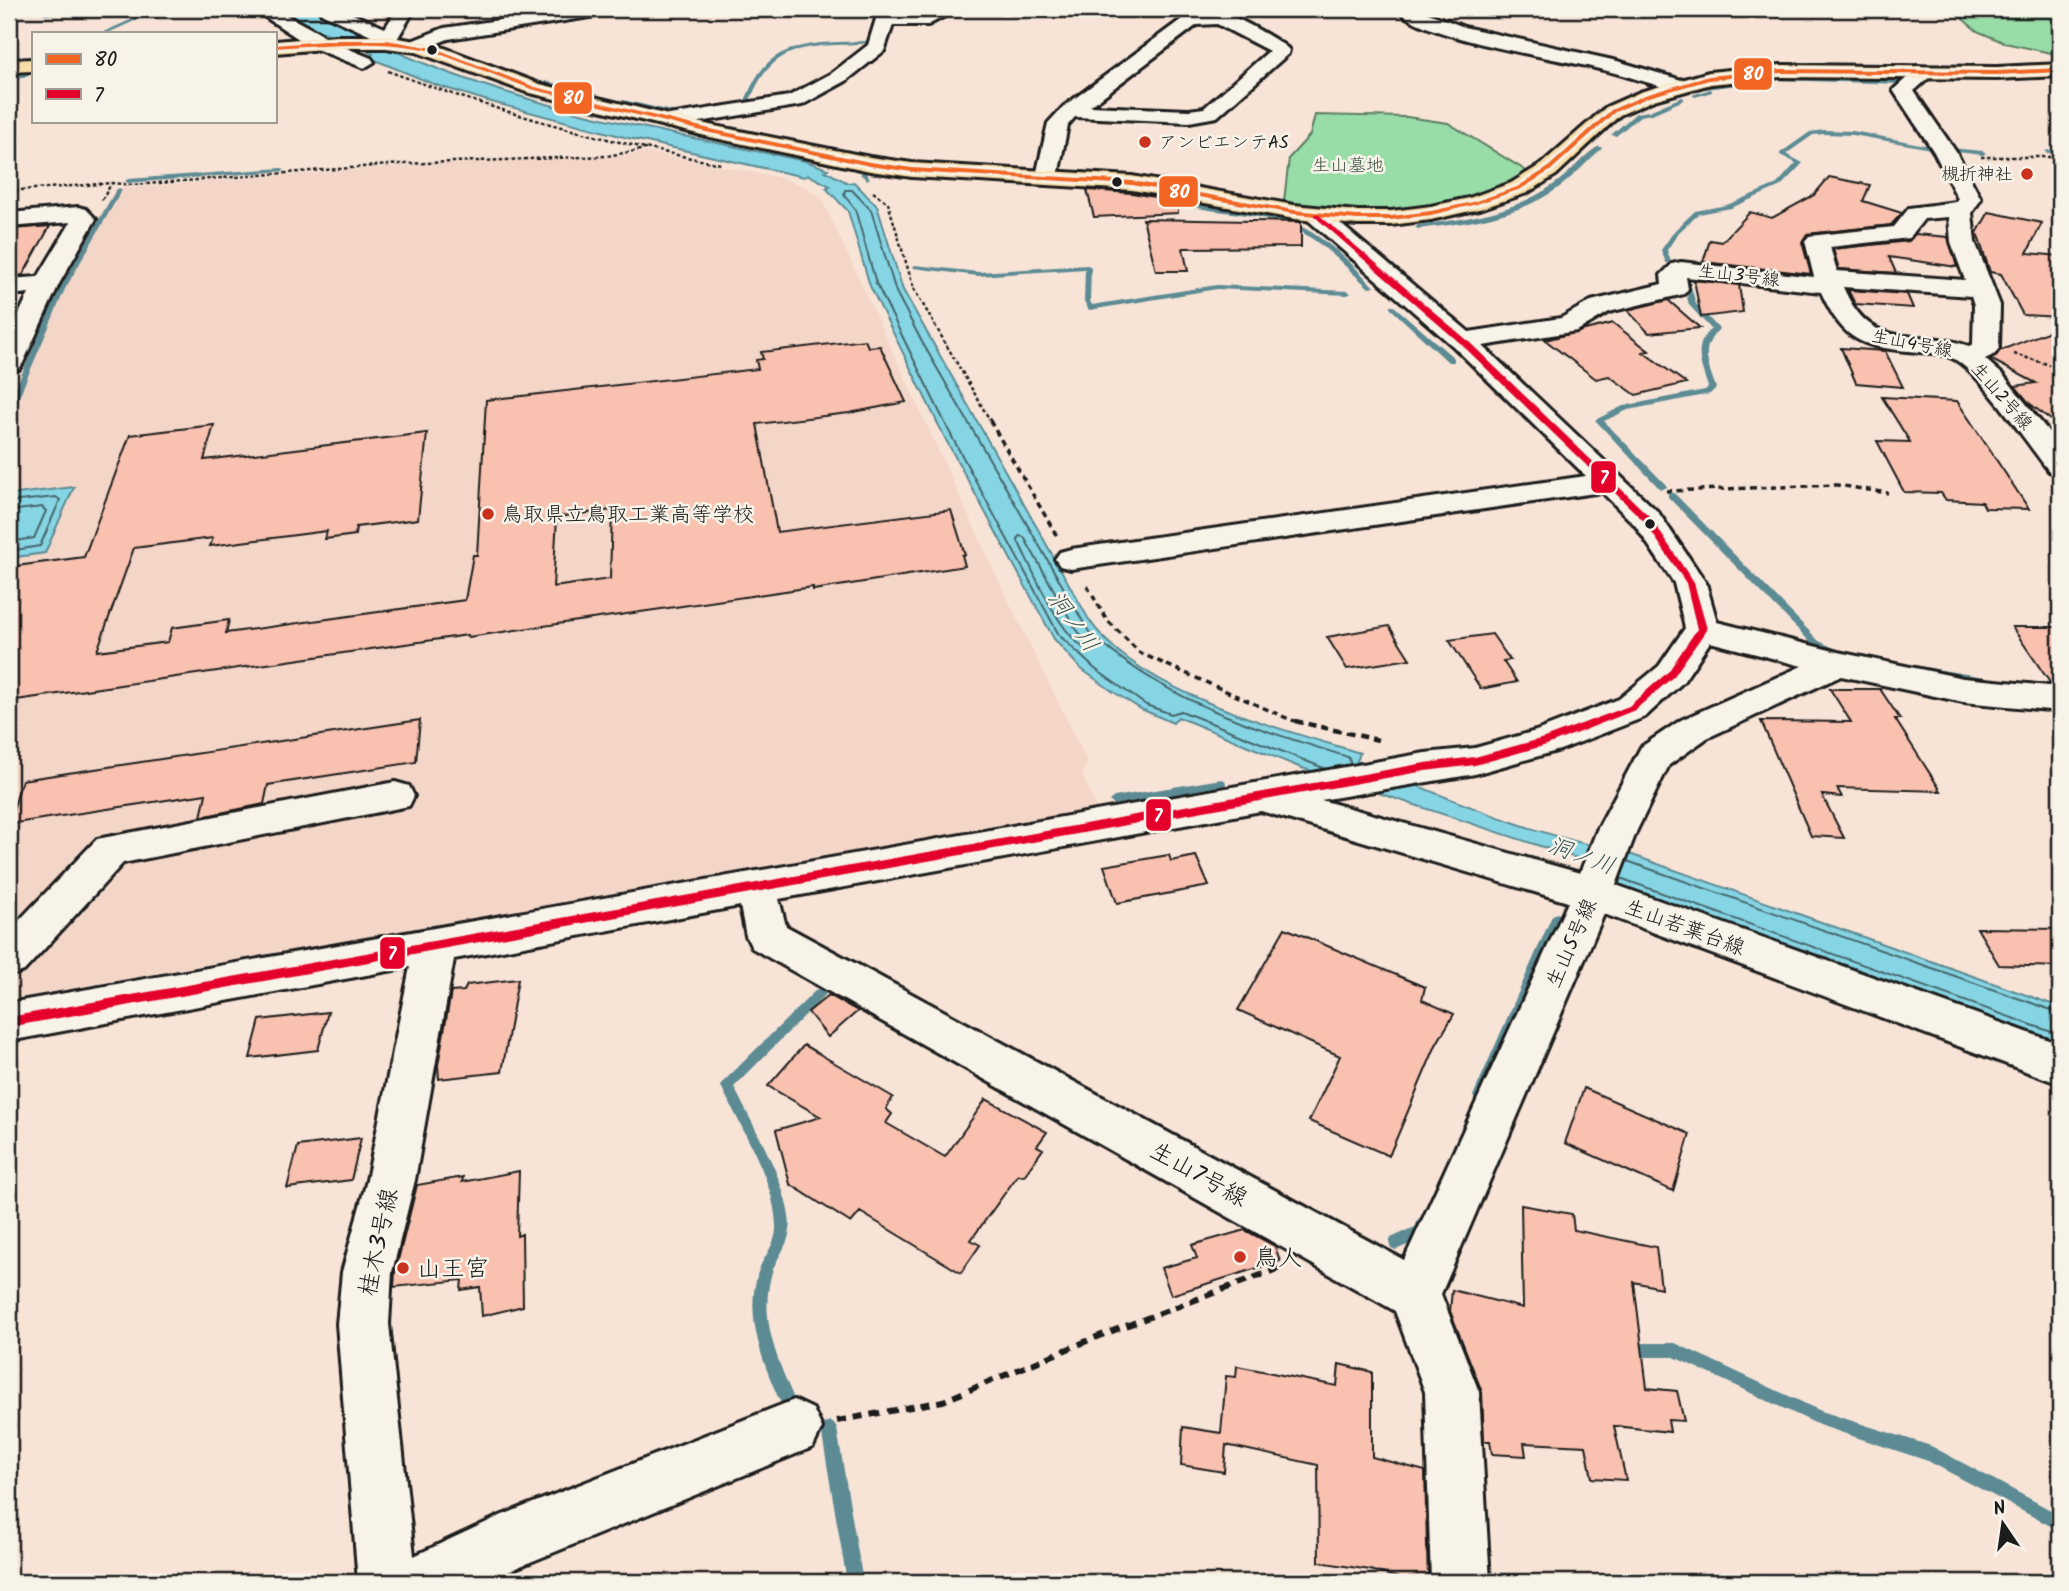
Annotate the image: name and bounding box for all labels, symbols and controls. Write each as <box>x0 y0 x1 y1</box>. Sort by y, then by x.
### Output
legend <box>32 32 276 122</box>
unlabelled marker <box>425 43 439 57</box>
text: 80 <box>94 44 117 77</box>
line badge: 80 <box>1733 57 1773 91</box>
text: 80 <box>1743 60 1764 90</box>
text: 7 <box>94 80 105 113</box>
line badge: 80 <box>553 81 593 115</box>
text: 80 <box>563 84 584 114</box>
place label: アンビエンテAS <box>1159 129 1289 158</box>
marker: アンビエンテAS <box>1137 134 1153 150</box>
park label: 生山墓地 <box>1312 152 1384 181</box>
place label: 槻折神社 <box>1941 161 2013 190</box>
marker: 槻折神社 <box>2019 166 2035 182</box>
unlabelled marker <box>1110 175 1124 189</box>
line badge: 80 <box>1158 175 1199 208</box>
text: 80 <box>1169 178 1190 208</box>
street label: 生山3号線 <box>1696 257 1781 296</box>
street label: 生山4号線 <box>1869 322 1955 367</box>
street label: 生山2号線 <box>1963 356 2039 438</box>
line badge: 7 <box>1590 460 1617 494</box>
text: 7 <box>1600 464 1610 494</box>
place label: 鳥取県立鳥取工業高等学校 <box>502 499 754 532</box>
marker: 鳥取県立鳥取工業高等学校 <box>480 506 496 522</box>
unlabelled marker <box>1643 517 1657 531</box>
water label: 洞ノ川 <box>1038 584 1107 661</box>
line badge: 7 <box>1145 798 1172 832</box>
text: 7 <box>1154 802 1164 832</box>
water label: 洞ノ川 <box>1543 828 1620 886</box>
street label: 生山若葉台線 <box>1620 891 1749 965</box>
street label: 生山5号線 <box>1538 893 1607 994</box>
line badge: 7 <box>379 936 406 970</box>
text: 7 <box>388 940 398 970</box>
street label: 生山7号線 <box>1142 1132 1255 1218</box>
street label: 桂木3号線 <box>349 1185 410 1300</box>
place label: 鳥人 <box>1254 1239 1302 1278</box>
marker: 鳥人 <box>1232 1249 1248 1265</box>
place label: 山王宮 <box>417 1250 489 1289</box>
marker: 山王宮 <box>395 1260 411 1276</box>
north arrow <box>1968 1490 2038 1560</box>
text: N <box>1990 1493 2009 1525</box>

